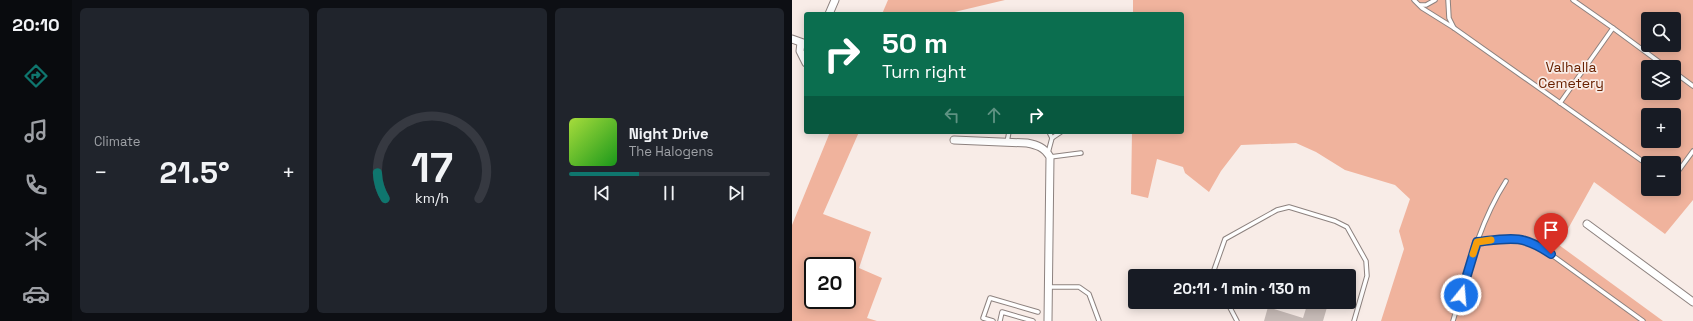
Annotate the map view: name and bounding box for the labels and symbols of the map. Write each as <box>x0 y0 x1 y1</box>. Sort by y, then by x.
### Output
park label: Valhalla Cemetery <box>1538 58 1604 92</box>
pin <box>1534 213 1568 254</box>
speed limit sign: 20 <box>804 257 856 309</box>
position arrow <box>1440 274 1482 316</box>

